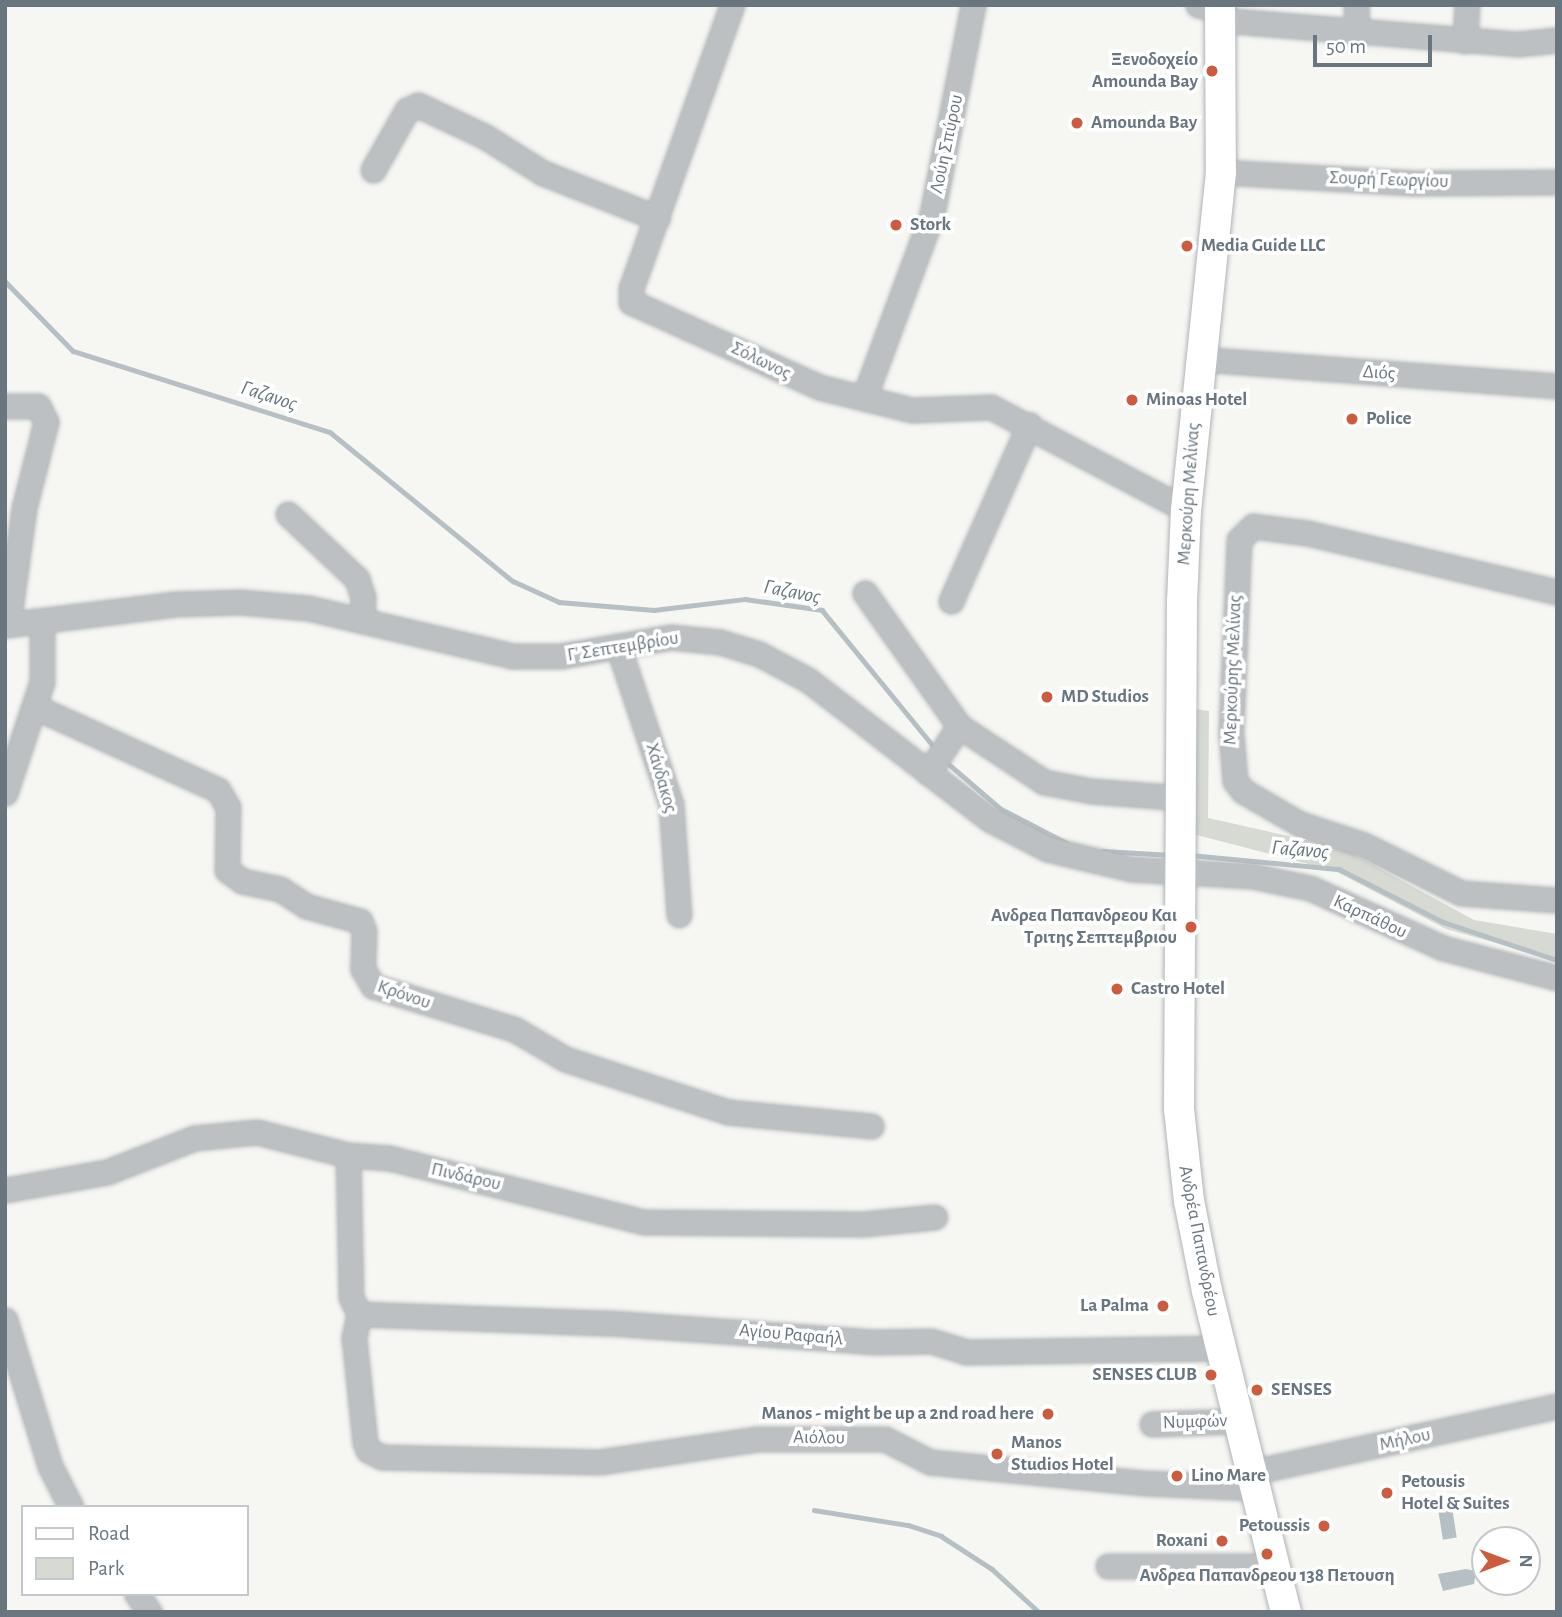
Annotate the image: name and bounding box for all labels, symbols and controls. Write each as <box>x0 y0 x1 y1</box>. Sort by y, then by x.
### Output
scale bar <box>1317 21 1436 65</box>
text: 50 m <box>1326 36 1366 57</box>
place label: Ξενοδοχείο Amounda Bay <box>1092 49 1198 93</box>
marker: Ξενοδοχείο Amounda Bay <box>1204 63 1220 79</box>
street label: Λούη Σπύρου <box>925 92 969 196</box>
place label: Amounda Bay <box>1091 112 1197 134</box>
marker: Amounda Bay <box>1069 115 1085 131</box>
street label: Σουρή Γεωργίου <box>1329 167 1449 193</box>
place label: Stork <box>910 214 951 236</box>
marker: Stork <box>888 217 904 233</box>
place label: Media Guide LLC <box>1201 235 1325 257</box>
marker: Media Guide LLC <box>1179 238 1195 254</box>
street label: Σόλωνος <box>727 337 795 385</box>
street label: Διός <box>1362 361 1396 385</box>
water label: Γαζανος <box>238 375 300 417</box>
place label: Minoas Hotel <box>1146 389 1247 411</box>
marker: Minoas Hotel <box>1124 392 1140 408</box>
place label: Police <box>1366 408 1412 430</box>
marker: Police <box>1344 411 1360 427</box>
street label: Μερκούρη Μελίνας <box>1173 422 1205 566</box>
water label: Γαζανος <box>761 574 823 610</box>
street label: Μερκούρης Μελίνας <box>1219 595 1247 745</box>
street label: Γ' Σεπτεμβρίου <box>566 627 680 667</box>
place label: MD Studios <box>1061 686 1149 708</box>
marker: MD Studios <box>1039 689 1055 705</box>
street label: Χάνδακος <box>640 740 682 816</box>
water label: Γαζανος <box>1270 835 1330 865</box>
street label: Καρπάθου <box>1330 890 1410 944</box>
place label: Ανδρεα Παπανδρεου Και Τριτης Σεπτεμβριου <box>991 905 1177 949</box>
marker: Ανδρεα Παπανδρεου Και Τριτης Σεπτεμβριου <box>1183 919 1199 935</box>
street label: Κρόνου <box>374 975 434 1015</box>
place label: Castro Hotel <box>1131 978 1225 1000</box>
marker: Castro Hotel <box>1109 981 1125 997</box>
street label: Πινδάρου <box>429 1158 503 1196</box>
street label: Ανδρέα Παπανδρέου <box>1173 1163 1225 1319</box>
place label: La Palma <box>1080 1295 1149 1317</box>
marker: La Palma <box>1155 1298 1171 1314</box>
street label: Αγίου Ραφαήλ <box>738 1319 844 1351</box>
place label: SENSES CLUB <box>1092 1364 1197 1386</box>
marker: SENSES CLUB <box>1203 1367 1219 1383</box>
place label: SENSES <box>1271 1379 1332 1401</box>
marker: SENSES <box>1249 1382 1265 1398</box>
place label: Manos - might be up a 2nd road here <box>762 1403 1034 1425</box>
marker: Manos - might be up a 2nd road here <box>1040 1406 1056 1422</box>
street label: Νυμφών <box>1162 1409 1228 1435</box>
street label: Μήλου <box>1377 1423 1433 1457</box>
street label: Αιόλου <box>793 1426 845 1450</box>
place label: Manos Studios Hotel <box>1011 1432 1114 1476</box>
marker: Manos Studios Hotel <box>989 1446 1005 1462</box>
place label: Lino Mare <box>1191 1465 1266 1487</box>
marker: Lino Mare <box>1169 1468 1185 1484</box>
place label: Petousis Hotel & Suites <box>1401 1471 1510 1515</box>
marker: Petousis Hotel & Suites <box>1379 1485 1395 1501</box>
legend <box>21 1505 248 1596</box>
place label: Petoussis <box>1239 1515 1310 1537</box>
marker: Petoussis <box>1316 1518 1332 1534</box>
text: Road <box>88 1523 130 1544</box>
north arrow <box>1471 1526 1541 1596</box>
place label: Roxani <box>1156 1530 1208 1552</box>
marker: Roxani <box>1214 1533 1230 1549</box>
marker: Ανδρεα Παπανδρεου 138 Πετουση <box>1259 1546 1275 1562</box>
text: N <box>1516 1554 1535 1568</box>
text: Park <box>88 1558 124 1579</box>
place label: Ανδρεα Παπανδρεου 138 Πετουση <box>1139 1565 1395 1587</box>

